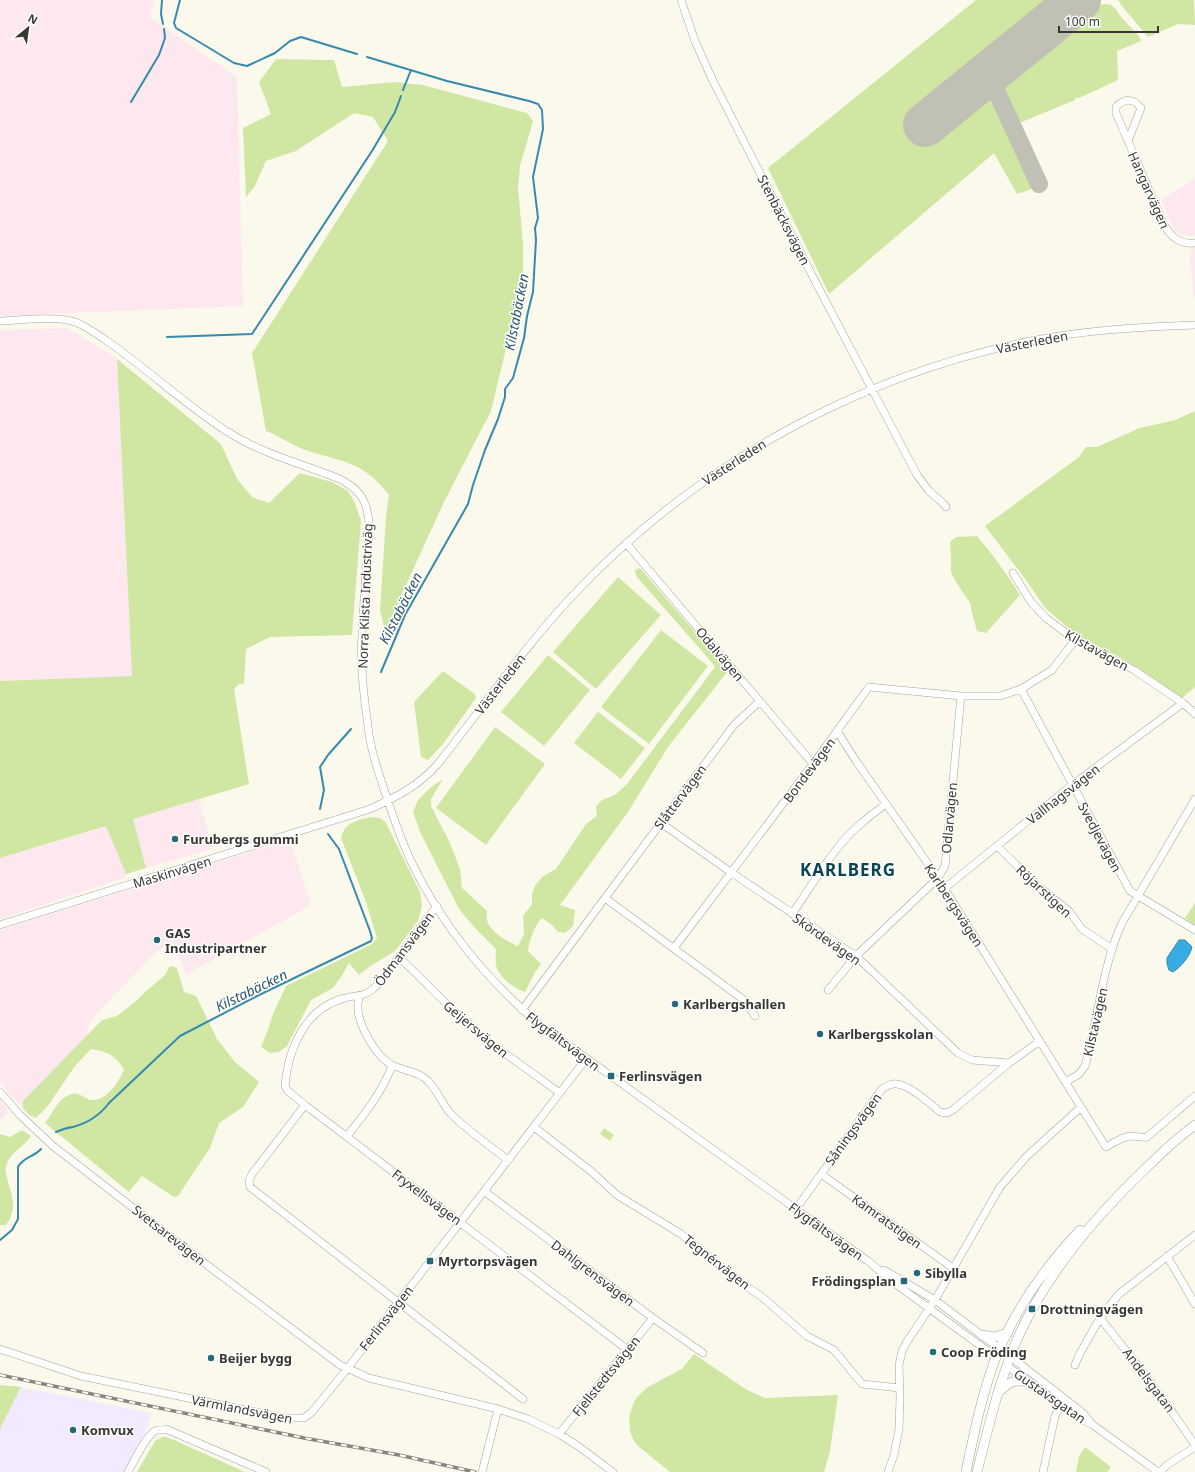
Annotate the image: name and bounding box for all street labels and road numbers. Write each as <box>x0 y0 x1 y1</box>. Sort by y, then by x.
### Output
street label: Hangarvägen <box>1124 148 1174 232</box>
street label: Stenbäcksvägen <box>753 172 815 268</box>
street label: Västerleden <box>995 326 1069 358</box>
street label: Västerleden <box>699 435 769 489</box>
street label: Norra Kilsta Industriväg <box>353 523 377 669</box>
street label: Odalvägen <box>692 623 748 685</box>
street label: Kilstavägen <box>1062 625 1132 675</box>
street label: Västerleden <box>471 650 529 718</box>
street label: Bondevägen <box>779 734 839 806</box>
street label: Vallhagsvägen <box>1023 760 1103 828</box>
street label: Slåttervägen <box>650 761 710 833</box>
street label: Odlarvägen <box>937 782 961 854</box>
street label: Svedjevägen <box>1074 799 1126 875</box>
street label: Maskinvägen <box>131 852 213 892</box>
street label: Karlbergsvägen <box>920 860 988 950</box>
street label: Röjarstigen <box>1012 861 1076 921</box>
street label: Ödmansvägen <box>370 908 438 990</box>
street label: Skördevägen <box>789 909 865 969</box>
street label: Kilstavägen <box>1078 986 1112 1058</box>
street label: Geijersvägen <box>440 996 512 1062</box>
street label: Flygfältsvägen <box>522 1007 604 1075</box>
street label: Såningsvägen <box>821 1089 885 1169</box>
street label: Fryxellsvägen <box>388 1165 466 1229</box>
street label: Kamratstigen <box>848 1190 926 1252</box>
street label: Flygfältsvägen <box>785 1198 867 1264</box>
street label: Svetsarevägen <box>128 1201 210 1269</box>
street label: Tegnérvägen <box>680 1230 754 1294</box>
street label: Dahlgrensvägen <box>548 1236 638 1310</box>
street label: Ferlinsvägen <box>355 1282 417 1354</box>
street label: Fjellstedtsvägen <box>568 1332 644 1420</box>
street label: Andelsgatan <box>1119 1344 1179 1416</box>
street label: Gustavsgatan <box>1010 1365 1090 1427</box>
street label: Värmlandsvägen <box>190 1390 294 1428</box>

